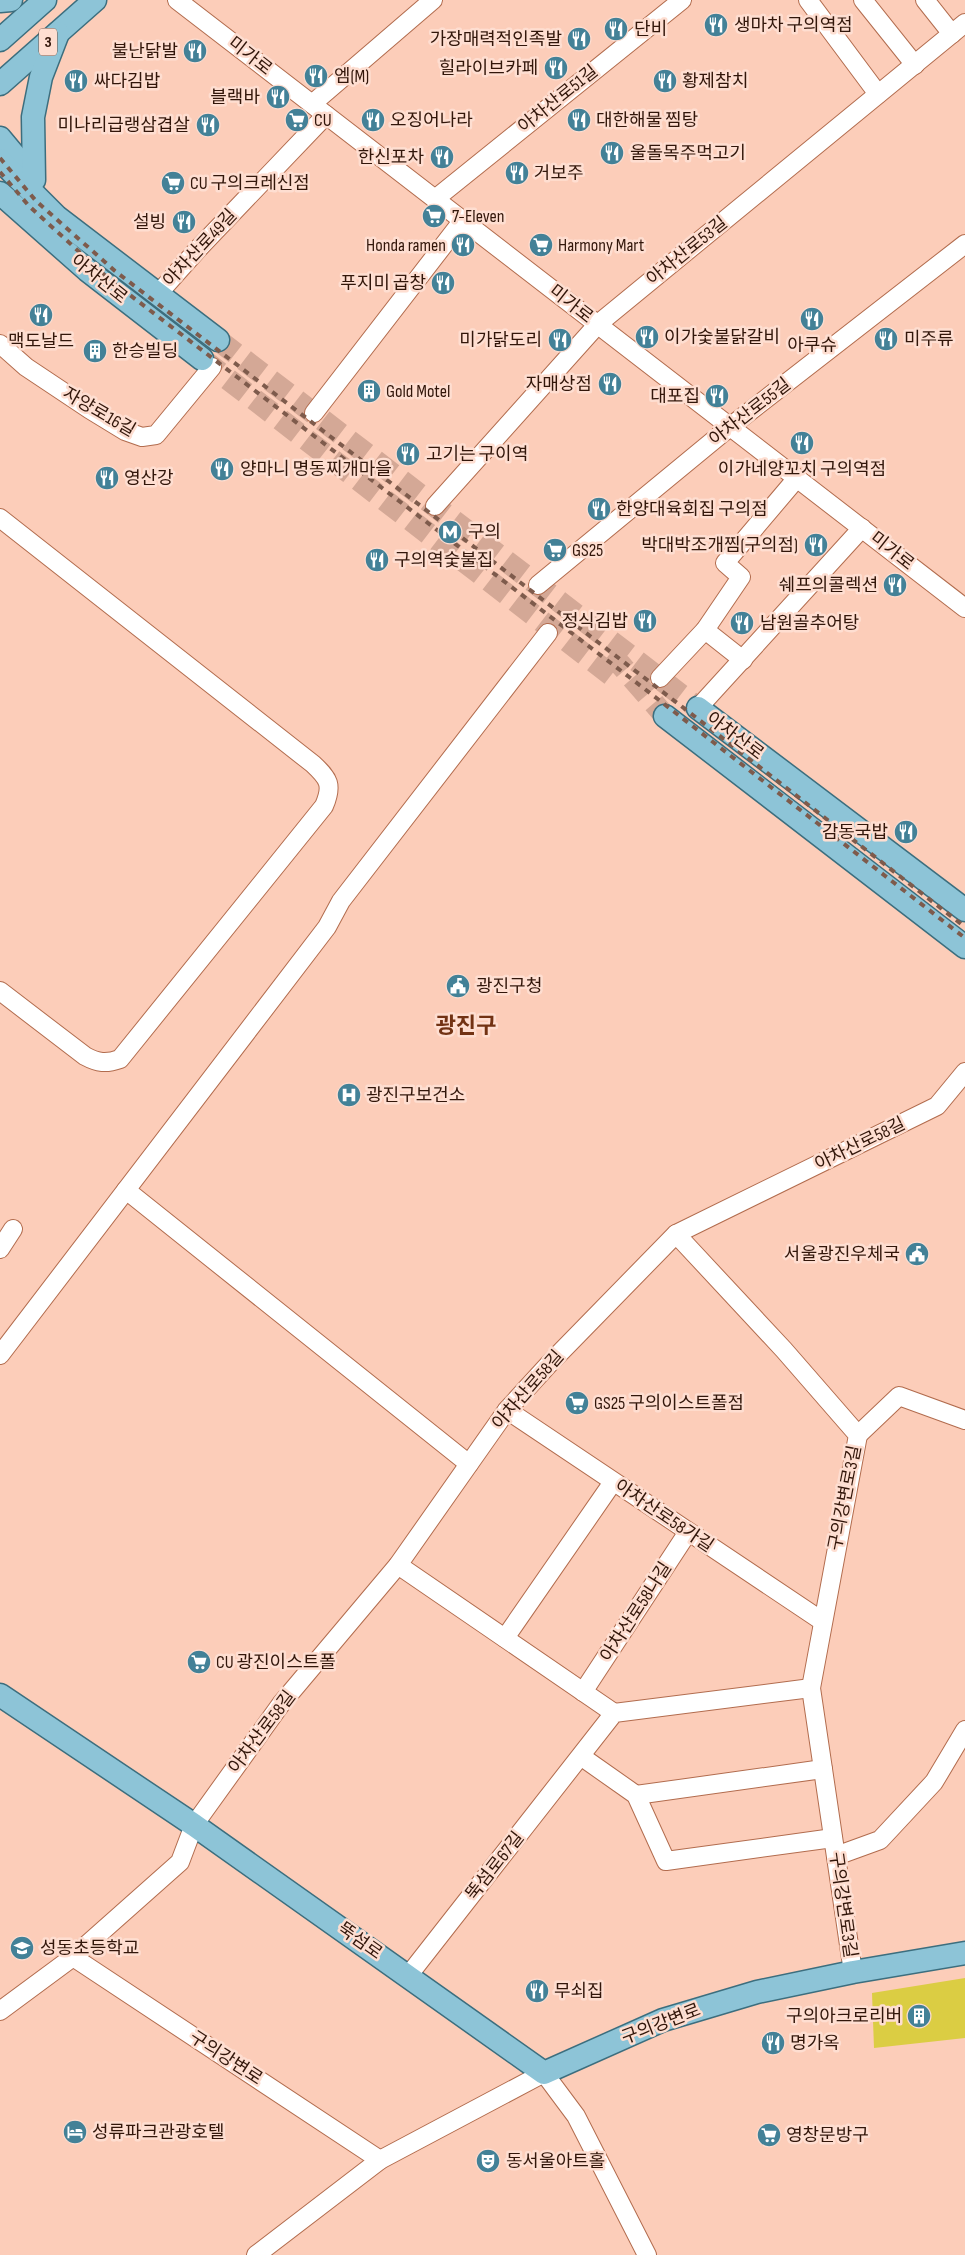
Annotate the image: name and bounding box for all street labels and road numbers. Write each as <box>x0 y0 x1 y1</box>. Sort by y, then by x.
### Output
road number: 3 <box>39 28 57 56</box>
street label: 미가로 <box>224 32 276 80</box>
street label: 아차산로51길 <box>514 61 602 137</box>
street label: 아차산로49길 <box>159 205 241 291</box>
street label: 아차산로53길 <box>642 212 732 290</box>
street label: 아차산로 <box>67 250 131 308</box>
street label: 미가로 <box>545 280 597 328</box>
street label: 아차산로55길 <box>705 374 795 450</box>
street label: 자양로16길 <box>59 383 139 441</box>
street label: 미가로 <box>866 527 918 575</box>
street label: 아차산로 <box>702 708 768 764</box>
street label: 아차산로58길 <box>811 1113 909 1175</box>
street label: 아차산로58길 <box>488 1346 568 1434</box>
street label: 구의강변로3길 <box>824 1444 866 1552</box>
street label: 아차산로58가길 <box>611 1475 717 1557</box>
street label: 아차산로58나길 <box>596 1558 676 1666</box>
street label: 아차산로58길 <box>224 1687 300 1777</box>
street label: 뚝섬로67길 <box>462 1827 528 1905</box>
street label: 구의강변로3길 <box>825 1851 861 1959</box>
street label: 뚝섬로 <box>334 1918 386 1964</box>
street label: 구의강변로 <box>619 1999 703 2049</box>
street label: 구의강변로 <box>186 2027 266 2089</box>

